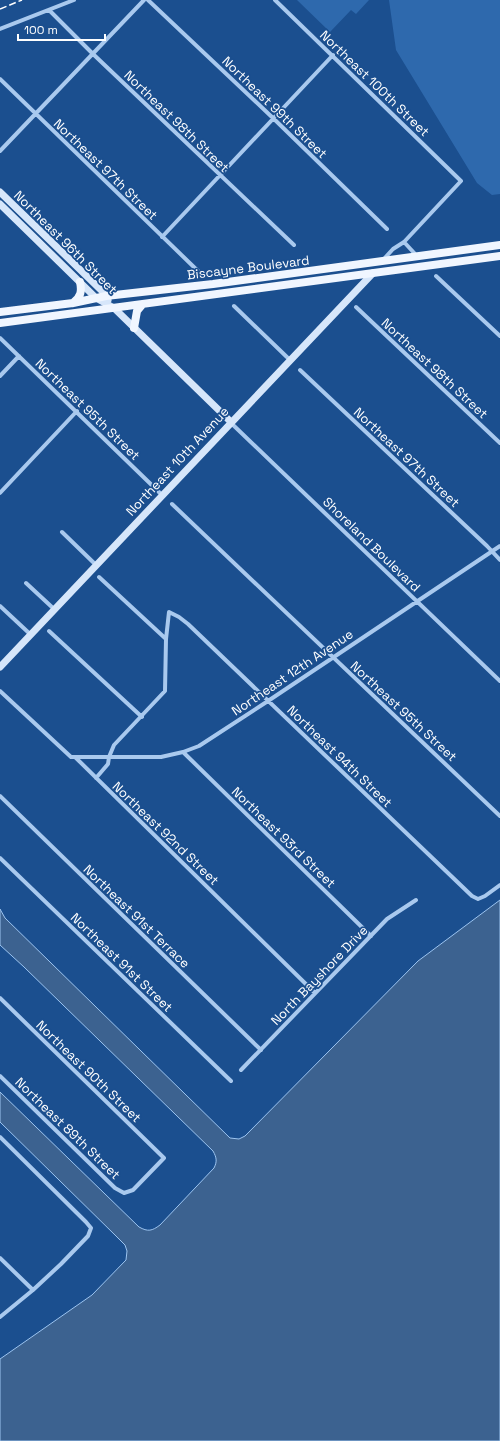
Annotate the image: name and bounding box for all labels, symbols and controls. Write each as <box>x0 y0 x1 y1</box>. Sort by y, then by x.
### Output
scale bar <box>18 16 105 42</box>
text: 100 m <box>24 22 58 38</box>
street label: Northeast 100th Street <box>316 27 433 140</box>
street label: Northeast 99th Street <box>219 53 331 162</box>
street label: Northeast 98th Street <box>120 67 233 176</box>
street label: Northeast 97th Street <box>50 115 161 224</box>
street label: Northeast 96th Street <box>10 187 121 298</box>
street label: Biscayne Boulevard <box>186 252 310 283</box>
street label: Northeast 98th Street <box>378 314 492 422</box>
street label: Northeast 95th Street <box>32 355 144 464</box>
street label: Northeast 10th Avenue <box>122 403 233 520</box>
street label: Northeast 97th Street <box>350 404 463 511</box>
street label: Shoreland Boulevard <box>319 493 424 595</box>
street label: Northeast 12th Avenue <box>228 625 356 719</box>
street label: Northeast 95th Street <box>347 658 460 765</box>
street label: Northeast 94th Street <box>283 702 396 811</box>
street label: Northeast 92nd Street <box>109 778 223 889</box>
street label: Northeast 93rd Street <box>228 783 339 892</box>
street label: Northeast 91st Terrace <box>80 861 194 972</box>
street label: Northeast 91st Street <box>67 909 176 1016</box>
street label: North Bayshore Drive <box>267 922 371 1029</box>
street label: Northeast 90th Street <box>32 1017 145 1126</box>
street label: Northeast 89th Street <box>11 1074 124 1183</box>

